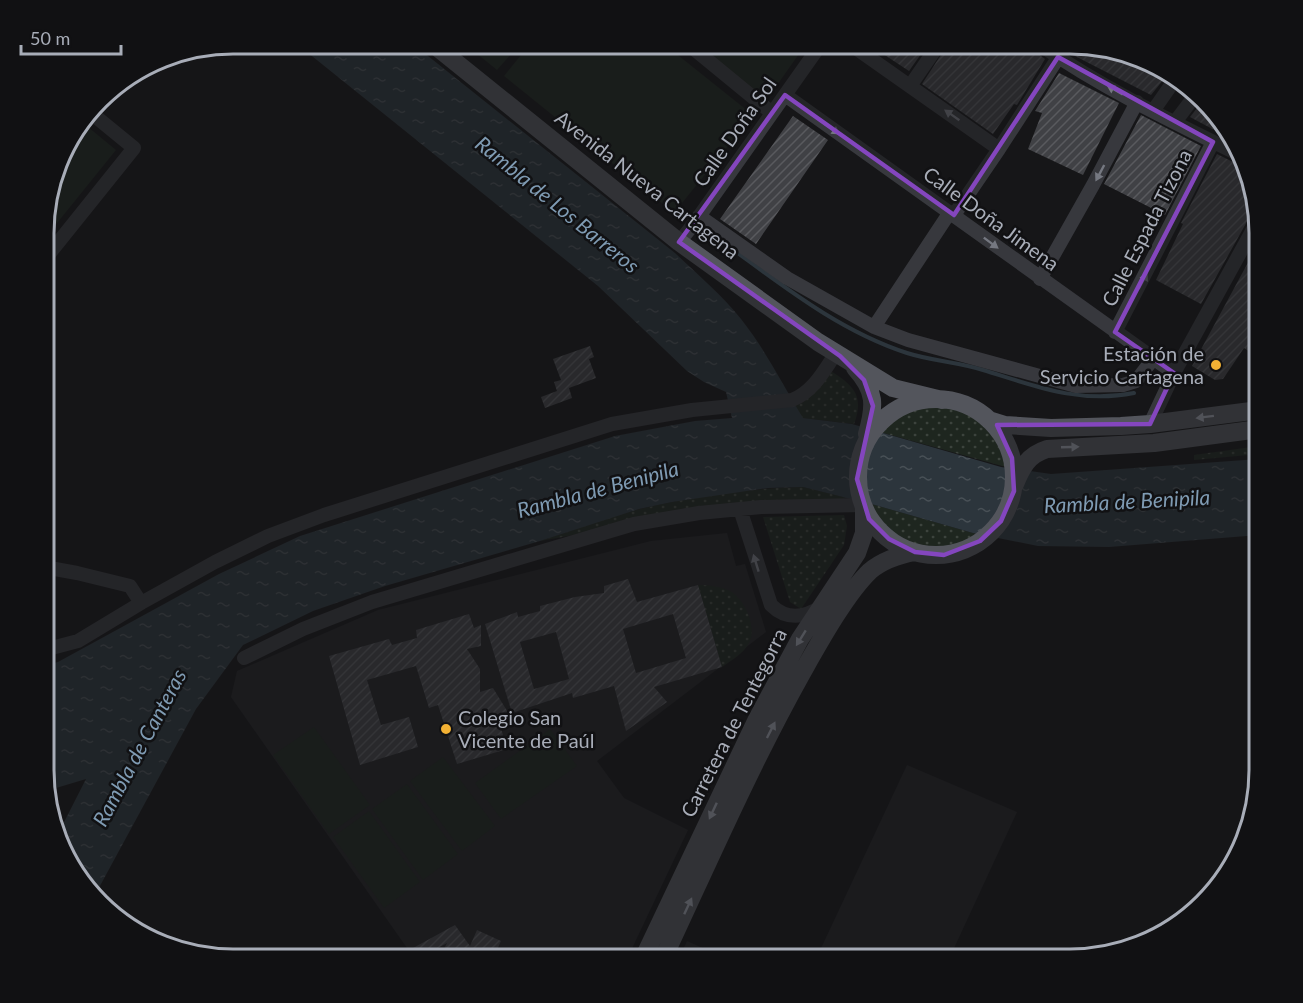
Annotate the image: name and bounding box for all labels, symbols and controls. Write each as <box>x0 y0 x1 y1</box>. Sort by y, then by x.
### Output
scale bar <box>21 18 122 56</box>
text: 50 m <box>30 27 70 49</box>
street label: Calle Doña Sol <box>688 72 781 191</box>
one-way arrow <box>1107 85 1124 95</box>
street label: Avenida Nueva Cartagena <box>551 105 744 264</box>
one-way arrow <box>944 109 960 121</box>
one-way arrow <box>824 123 840 135</box>
water label: Rambla de Los Barreros <box>471 130 645 278</box>
street label: Calle Espada Tizona <box>1096 145 1196 310</box>
street label: Calle Doña Jimena <box>919 161 1064 275</box>
one-way arrow <box>1095 164 1105 181</box>
one-way arrow <box>983 236 999 249</box>
one-way arrow <box>1138 272 1147 289</box>
place label: Estación de Servicio Cartagena <box>1040 341 1204 388</box>
marker: Estación de Servicio Cartagena <box>1209 358 1223 372</box>
one-way arrow <box>1195 412 1214 422</box>
one-way arrow <box>1061 443 1080 452</box>
water label: Rambla de Benipila <box>514 455 681 522</box>
water label: Rambla de Benipila <box>1043 484 1211 517</box>
one-way arrow <box>751 554 761 572</box>
street label: Carretera de Tentegorra <box>675 624 791 821</box>
one-way arrow <box>796 630 807 646</box>
water label: Rambla de Canteras <box>87 664 191 830</box>
place label: Colegio San Vicente de Paúl <box>458 705 594 752</box>
marker: Colegio San Vicente de Paúl <box>439 722 453 736</box>
one-way arrow <box>767 722 776 739</box>
one-way arrow <box>708 803 717 820</box>
one-way arrow <box>683 898 692 915</box>

